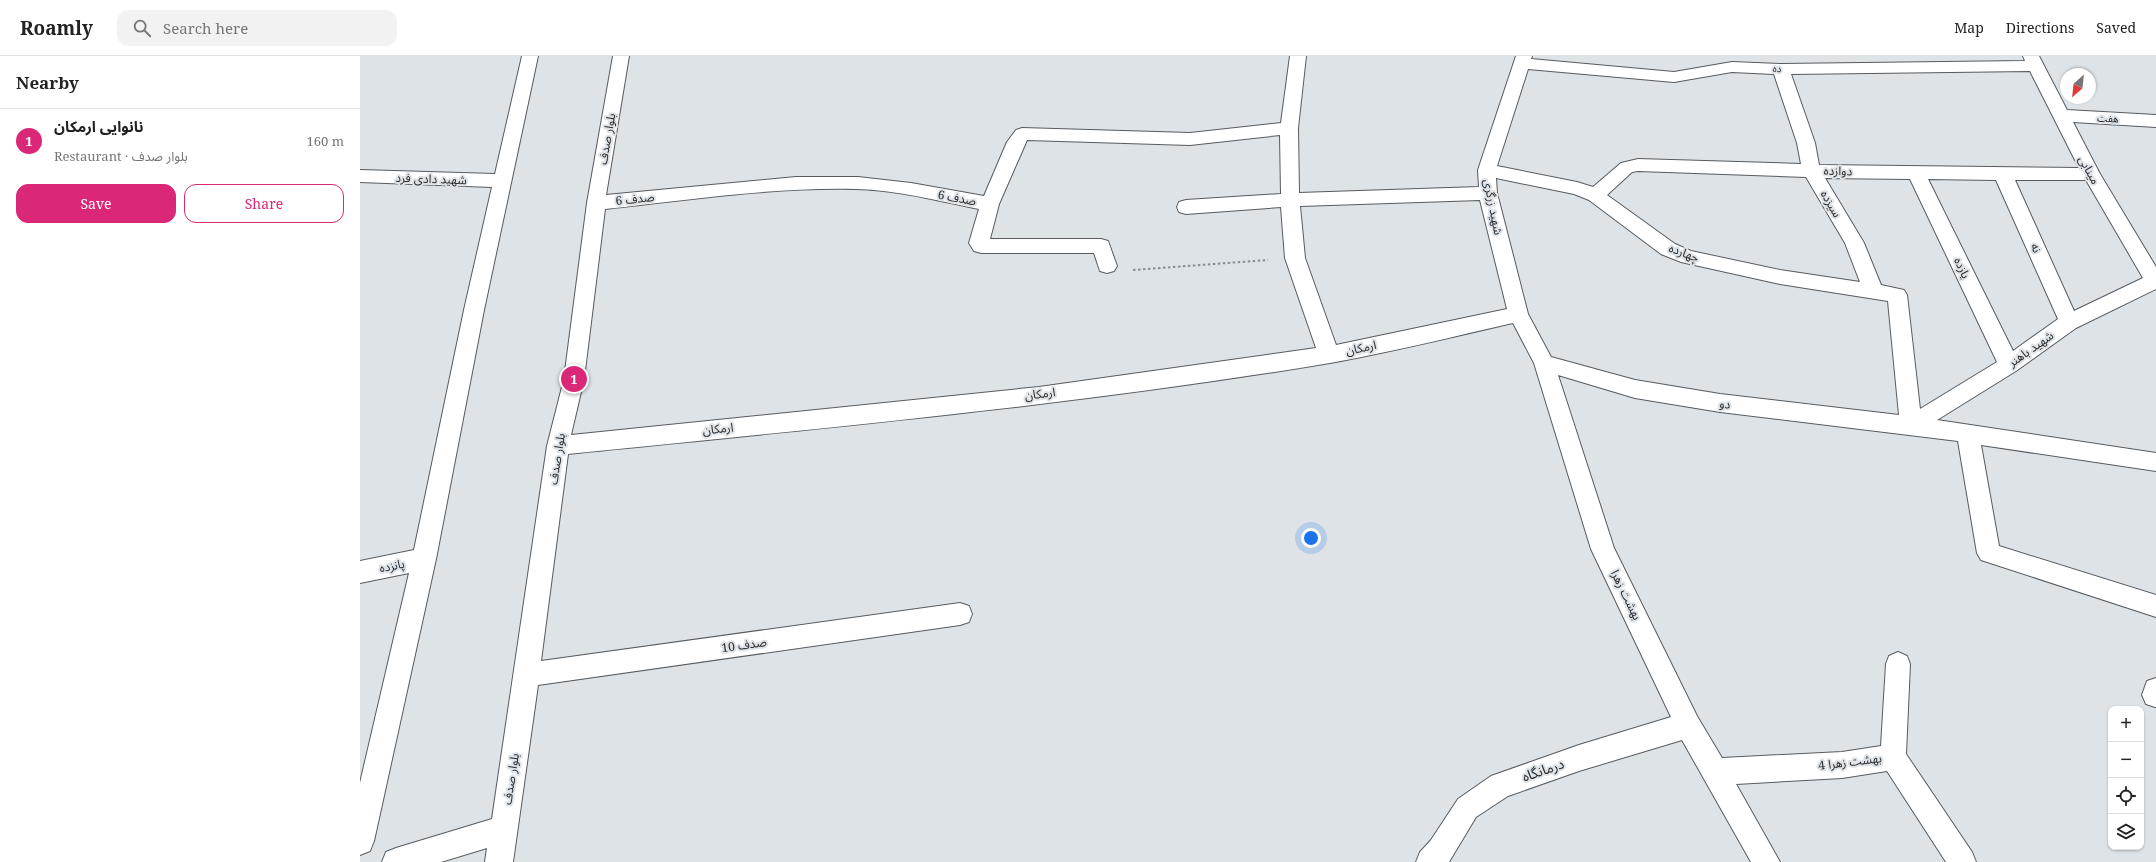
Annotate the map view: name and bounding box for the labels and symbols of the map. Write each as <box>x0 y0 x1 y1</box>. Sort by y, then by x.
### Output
street label: ده <box>1772 61 1782 75</box>
north arrow <box>2060 68 2096 104</box>
street label: هفت <box>2097 110 2119 126</box>
street label: بلوار صدف <box>594 112 619 166</box>
street label: مینابی <box>2075 152 2104 187</box>
street label: دوازده <box>1823 162 1853 180</box>
street label: شهید دادی فرد <box>395 169 467 188</box>
street label: شهید زرگری <box>1480 177 1507 236</box>
street label: صدف 6 <box>936 186 978 209</box>
street label: سیزده <box>1817 187 1846 221</box>
street label: صدف 6 <box>615 188 655 209</box>
street label: چهارده <box>1667 239 1702 266</box>
street label: نه <box>2027 240 2046 255</box>
street label: یازده <box>1950 254 1975 281</box>
street label: شهید باهنر <box>2004 327 2057 371</box>
street label: ارمکان <box>1344 336 1378 359</box>
pin: 1 <box>561 364 587 394</box>
street label: ارمکان <box>1024 383 1056 404</box>
street label: دو <box>1719 394 1732 413</box>
street label: ارمکان <box>702 418 734 439</box>
street label: بلوار صدف <box>544 432 569 486</box>
your location <box>1301 528 1321 548</box>
street label: پانزده <box>378 555 406 576</box>
street label: بهشت زهرا <box>1607 567 1646 623</box>
street label: صدف 10 <box>720 633 768 656</box>
street label: بهشت زهرا 4 <box>1817 749 1883 774</box>
street label: بلوار صدف <box>498 752 523 806</box>
street label: درمانگاه <box>1519 753 1567 786</box>

